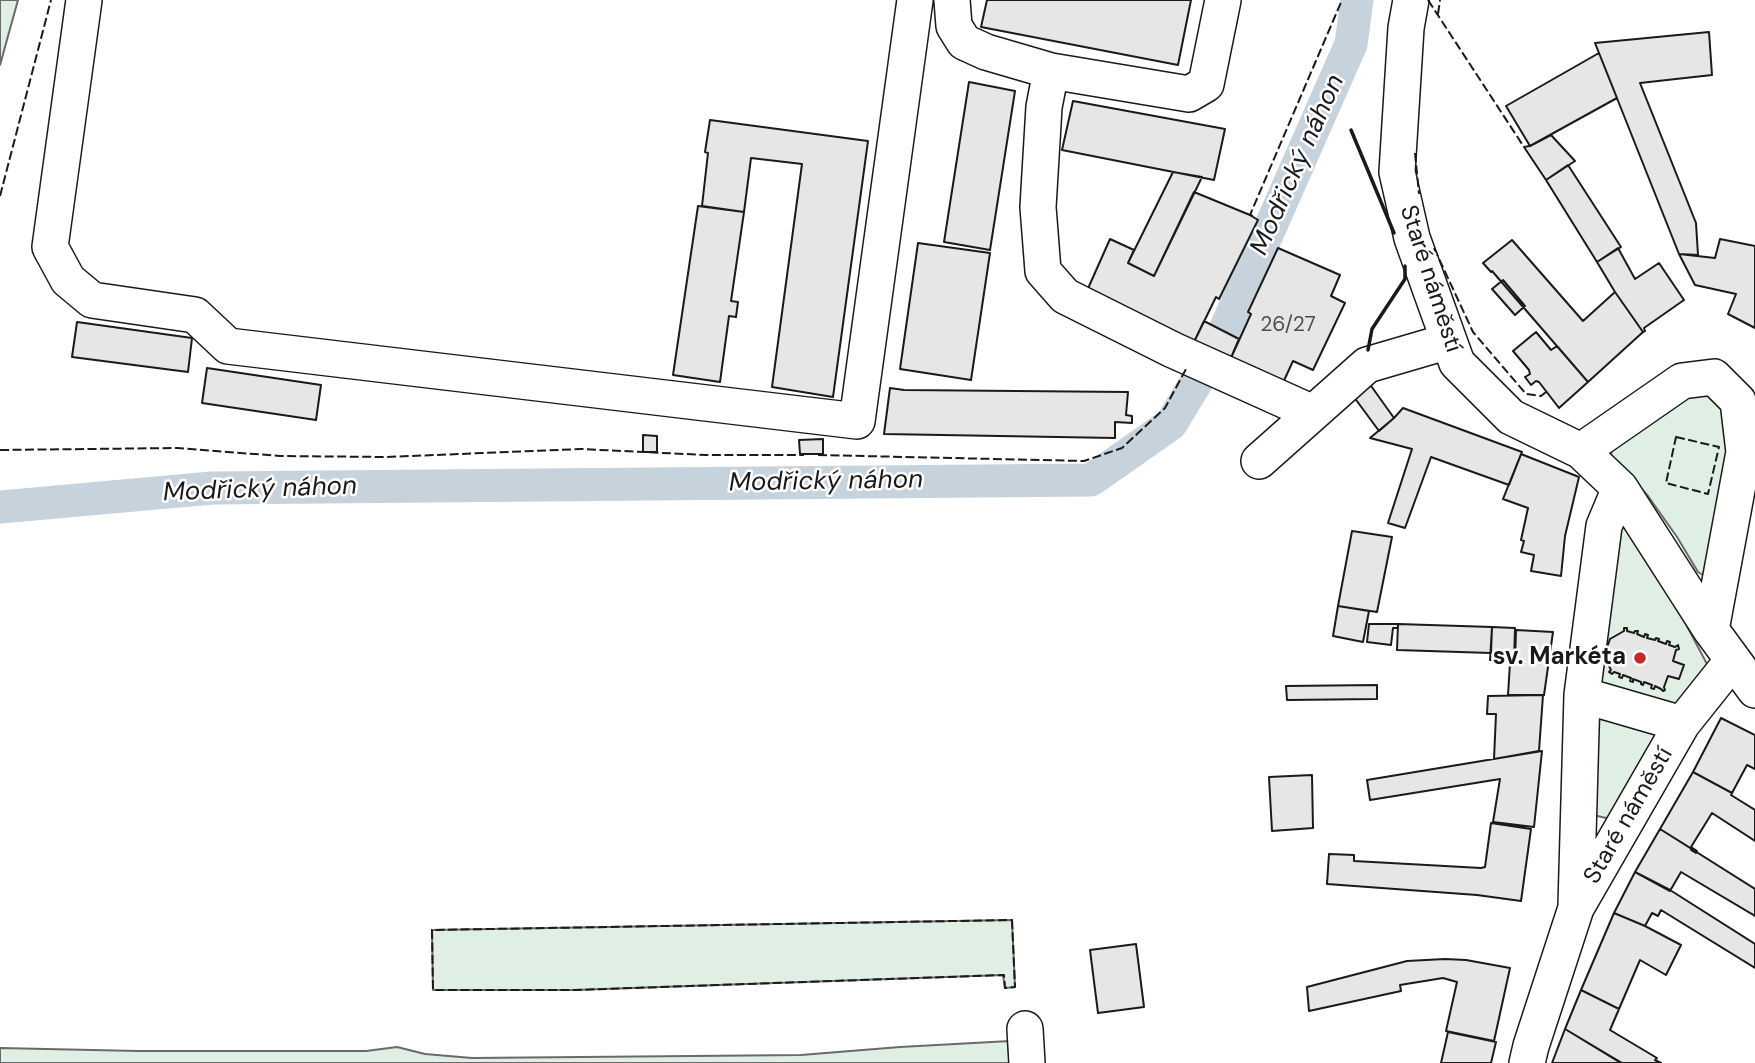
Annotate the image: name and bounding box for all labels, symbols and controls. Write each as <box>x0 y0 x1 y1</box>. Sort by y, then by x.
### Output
water label: Modřický náhon <box>1244 70 1352 260</box>
street label: Staré náměstí <box>1393 202 1467 356</box>
house number: 26/27 <box>1260 312 1316 338</box>
water label: Modřický náhon <box>729 465 923 499</box>
water label: Modřický náhon <box>162 471 358 509</box>
place label: sv. Markéta <box>1493 644 1626 672</box>
marker: sv. Markéta <box>1632 650 1648 666</box>
street label: Staré náměstí <box>1578 743 1680 889</box>

